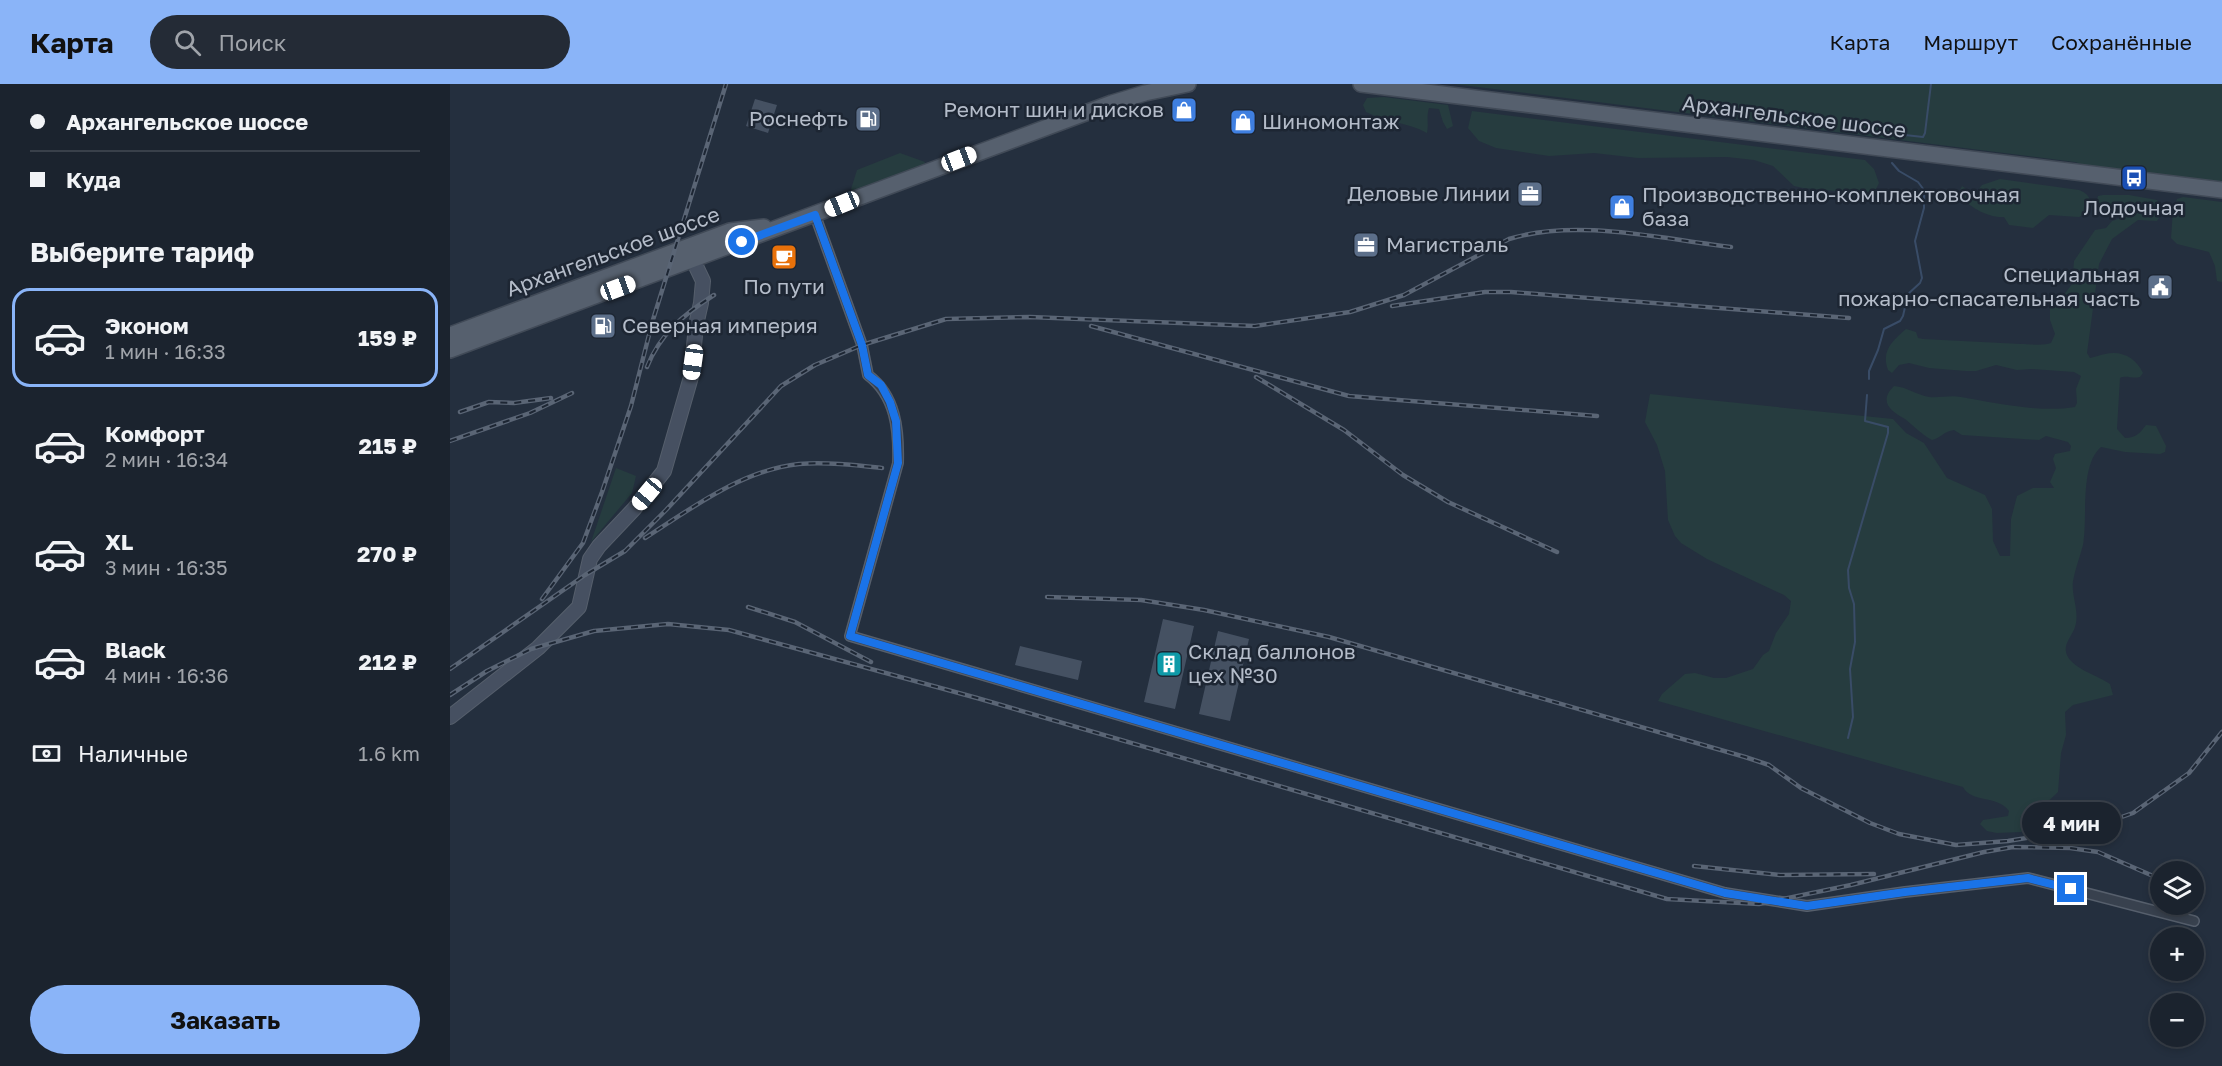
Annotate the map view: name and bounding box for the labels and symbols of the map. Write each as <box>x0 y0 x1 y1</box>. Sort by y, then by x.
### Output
street label: Архангельское шоссе <box>1681 89 1908 143</box>
shop icon: Ремонт шин и дисков <box>1169 95 1199 125</box>
place label: Ремонт шин и дисков <box>943 96 1164 122</box>
fuel station icon: Роснефть <box>853 104 883 134</box>
place label: Роснефть <box>749 105 848 131</box>
shop icon: Шиномонтаж <box>1228 107 1258 137</box>
place label: Шиномонтаж <box>1262 108 1400 134</box>
car <box>939 144 979 174</box>
bus stop icon: Лодочная <box>2119 163 2149 193</box>
office icon: Деловые Линии <box>1515 179 1545 209</box>
place label: Деловые Линии <box>1347 180 1510 206</box>
place label: Производственно-комплектовочная база <box>1642 181 2020 231</box>
car <box>822 189 862 219</box>
shop icon: Производственно-комплектовочная база <box>1607 192 1637 222</box>
place label: Лодочная <box>2083 194 2185 220</box>
street label: Архангельское шоссе <box>502 200 723 302</box>
route start <box>728 228 755 255</box>
office icon: Магистраль <box>1351 230 1381 260</box>
place label: Магистраль <box>1386 231 1508 257</box>
cafe icon: По пути <box>769 242 799 272</box>
place label: Специальная пожарно-спасательная часть <box>1838 261 2140 311</box>
public building icon: Специальная пожарно-спасательная часть <box>2145 272 2175 302</box>
car <box>598 273 638 303</box>
place label: По пути <box>743 273 825 299</box>
fuel station icon: Северная империя <box>588 311 618 341</box>
place label: Северная империя <box>622 312 818 338</box>
car <box>682 343 704 381</box>
car <box>629 474 665 514</box>
place label: Склад баллонов цех №30 <box>1188 638 1356 688</box>
building icon: Склад баллонов цех №30 <box>1154 649 1184 679</box>
callout: 4 мин <box>2022 802 2120 844</box>
route end <box>2057 875 2084 902</box>

